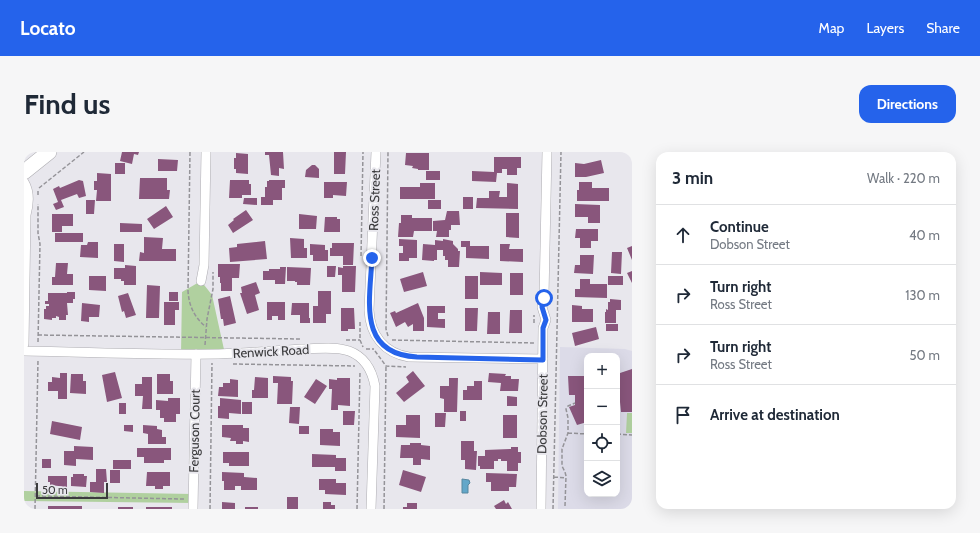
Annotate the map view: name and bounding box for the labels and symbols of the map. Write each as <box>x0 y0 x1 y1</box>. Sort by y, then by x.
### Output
street label: Ross Street <box>365 168 383 231</box>
route end <box>363 249 381 267</box>
route start <box>535 289 553 307</box>
street label: Renwick Road <box>232 341 310 361</box>
street label: Dobson Street <box>533 373 551 454</box>
street label: Ferguson Court <box>185 389 203 473</box>
scale bar <box>36 481 108 500</box>

